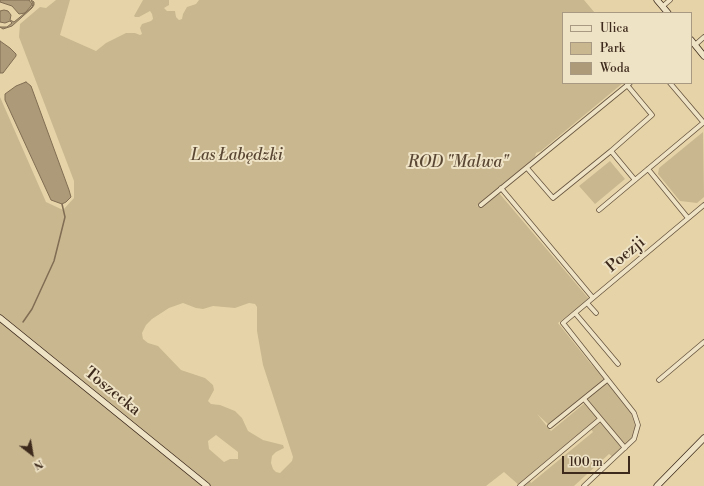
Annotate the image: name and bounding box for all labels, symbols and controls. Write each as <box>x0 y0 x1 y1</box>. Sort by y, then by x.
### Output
legend <box>562 12 692 84</box>
text: Ulica <box>600 21 629 36</box>
text: Park <box>600 41 625 56</box>
text: Woda <box>600 61 630 76</box>
park label: Las Łabędzki <box>191 146 283 166</box>
park label: ROD "Malwa" <box>408 153 508 173</box>
street label: Poezji <box>603 233 649 277</box>
street label: Toszecka <box>80 364 144 420</box>
north arrow <box>12 434 52 474</box>
scale bar <box>564 448 632 474</box>
text: 100 m <box>569 455 603 470</box>
text: N <box>31 456 46 473</box>

